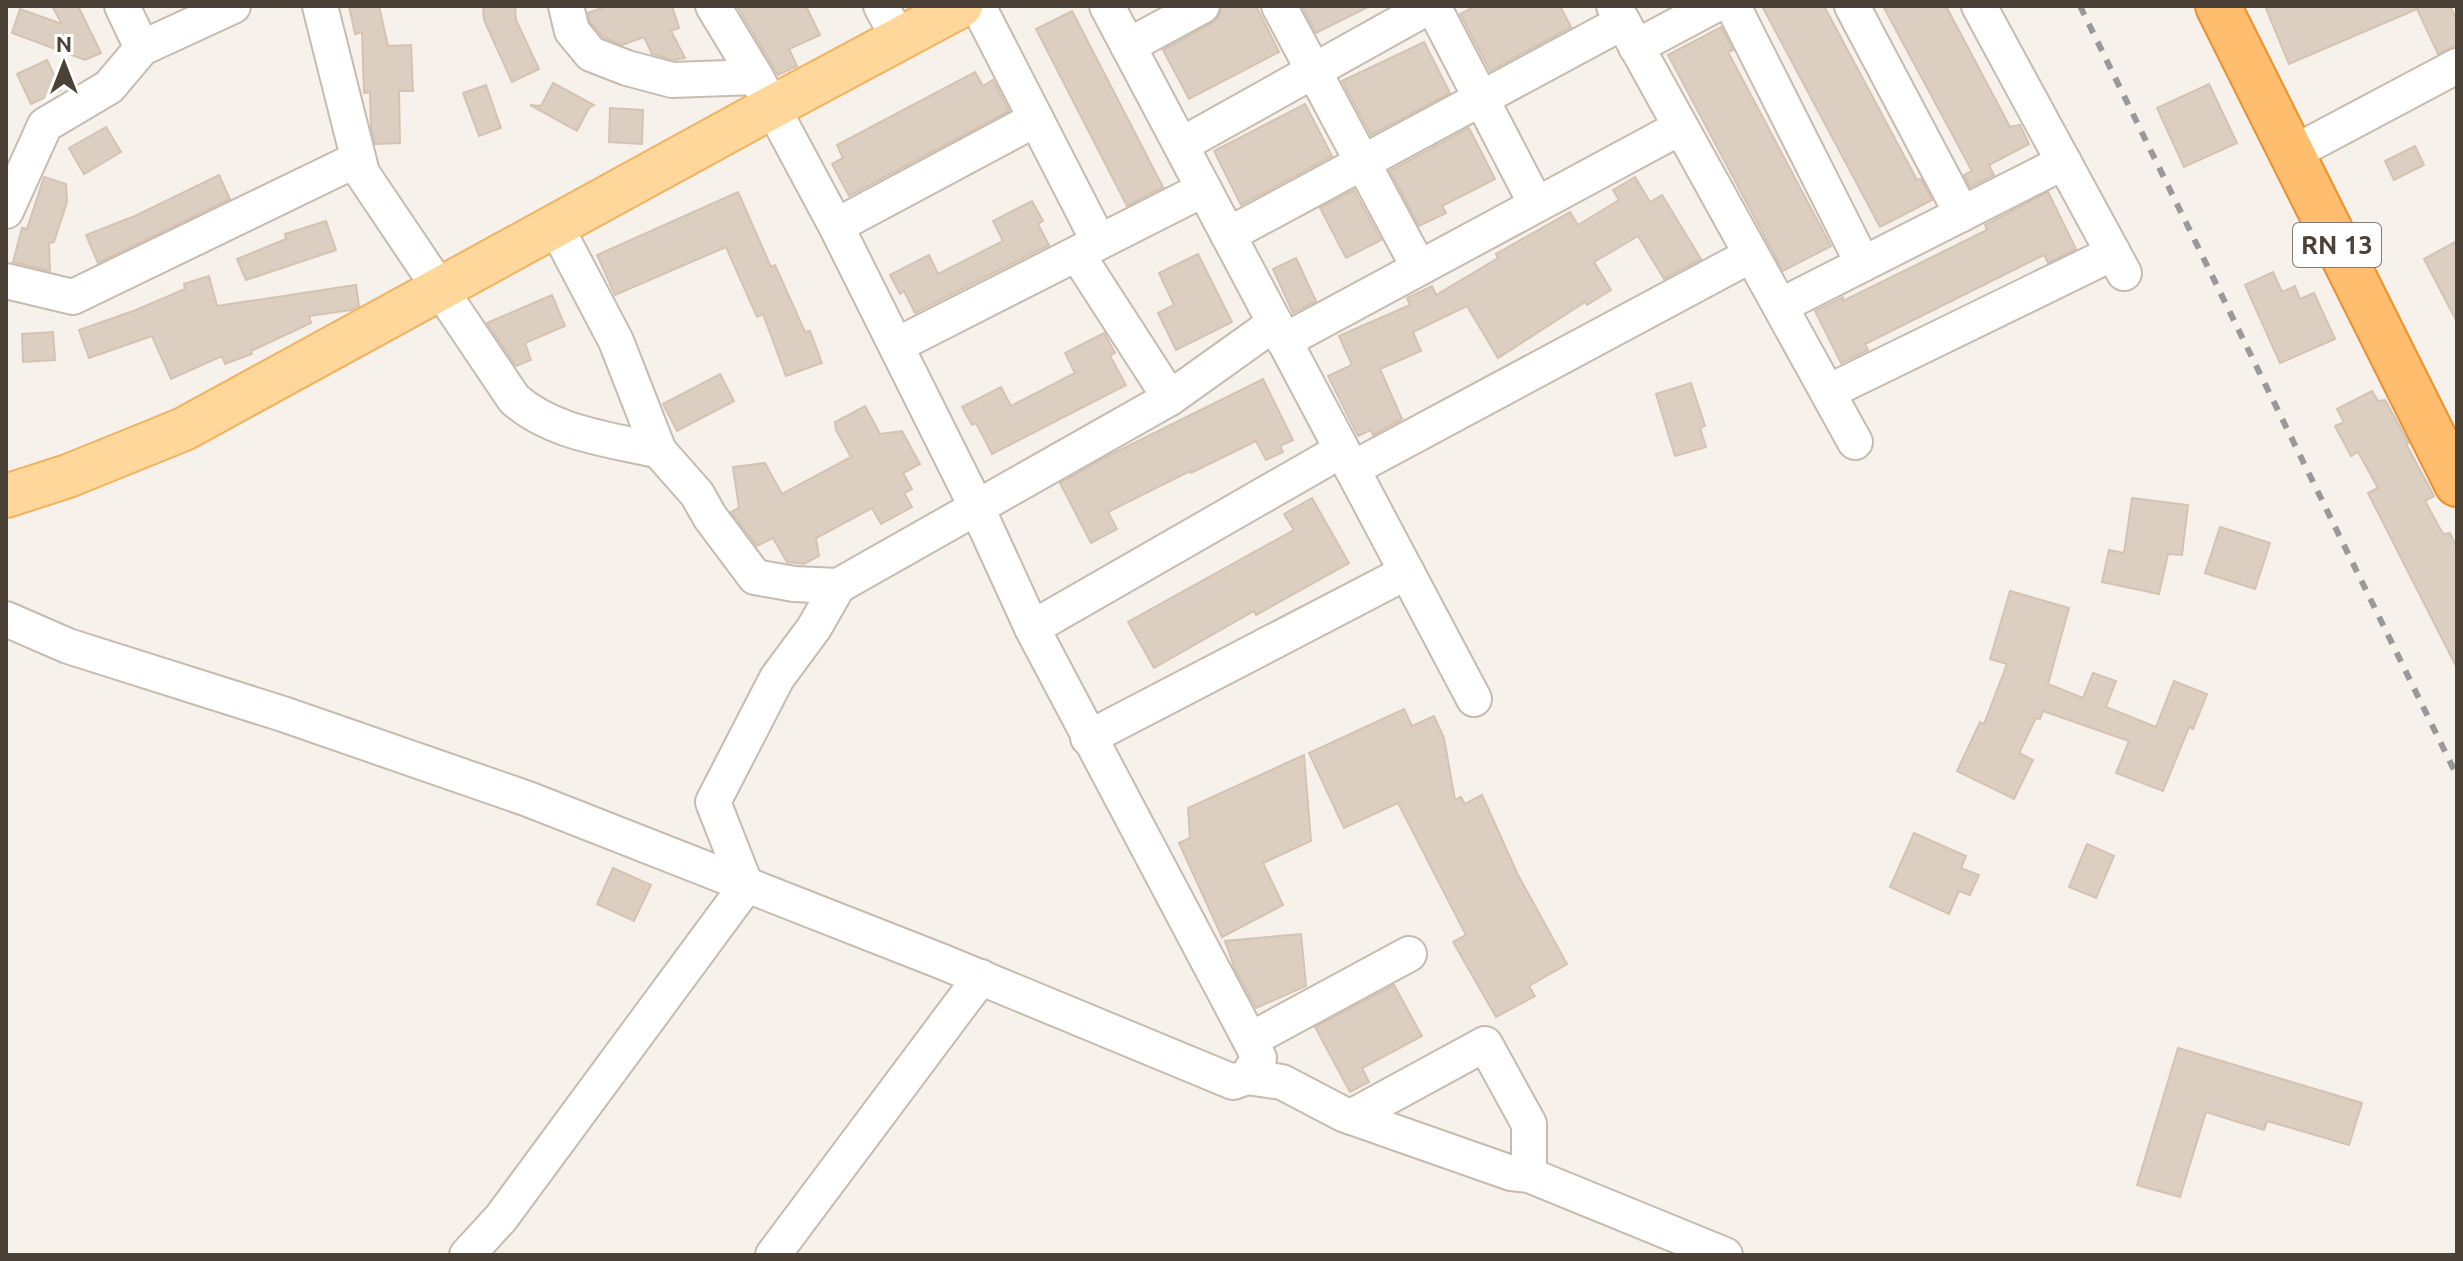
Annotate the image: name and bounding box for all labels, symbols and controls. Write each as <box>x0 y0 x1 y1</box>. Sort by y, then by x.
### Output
north arrow <box>24 24 104 104</box>
text: N <box>56 31 72 56</box>
road number: RN 13 <box>2293 223 2381 267</box>

